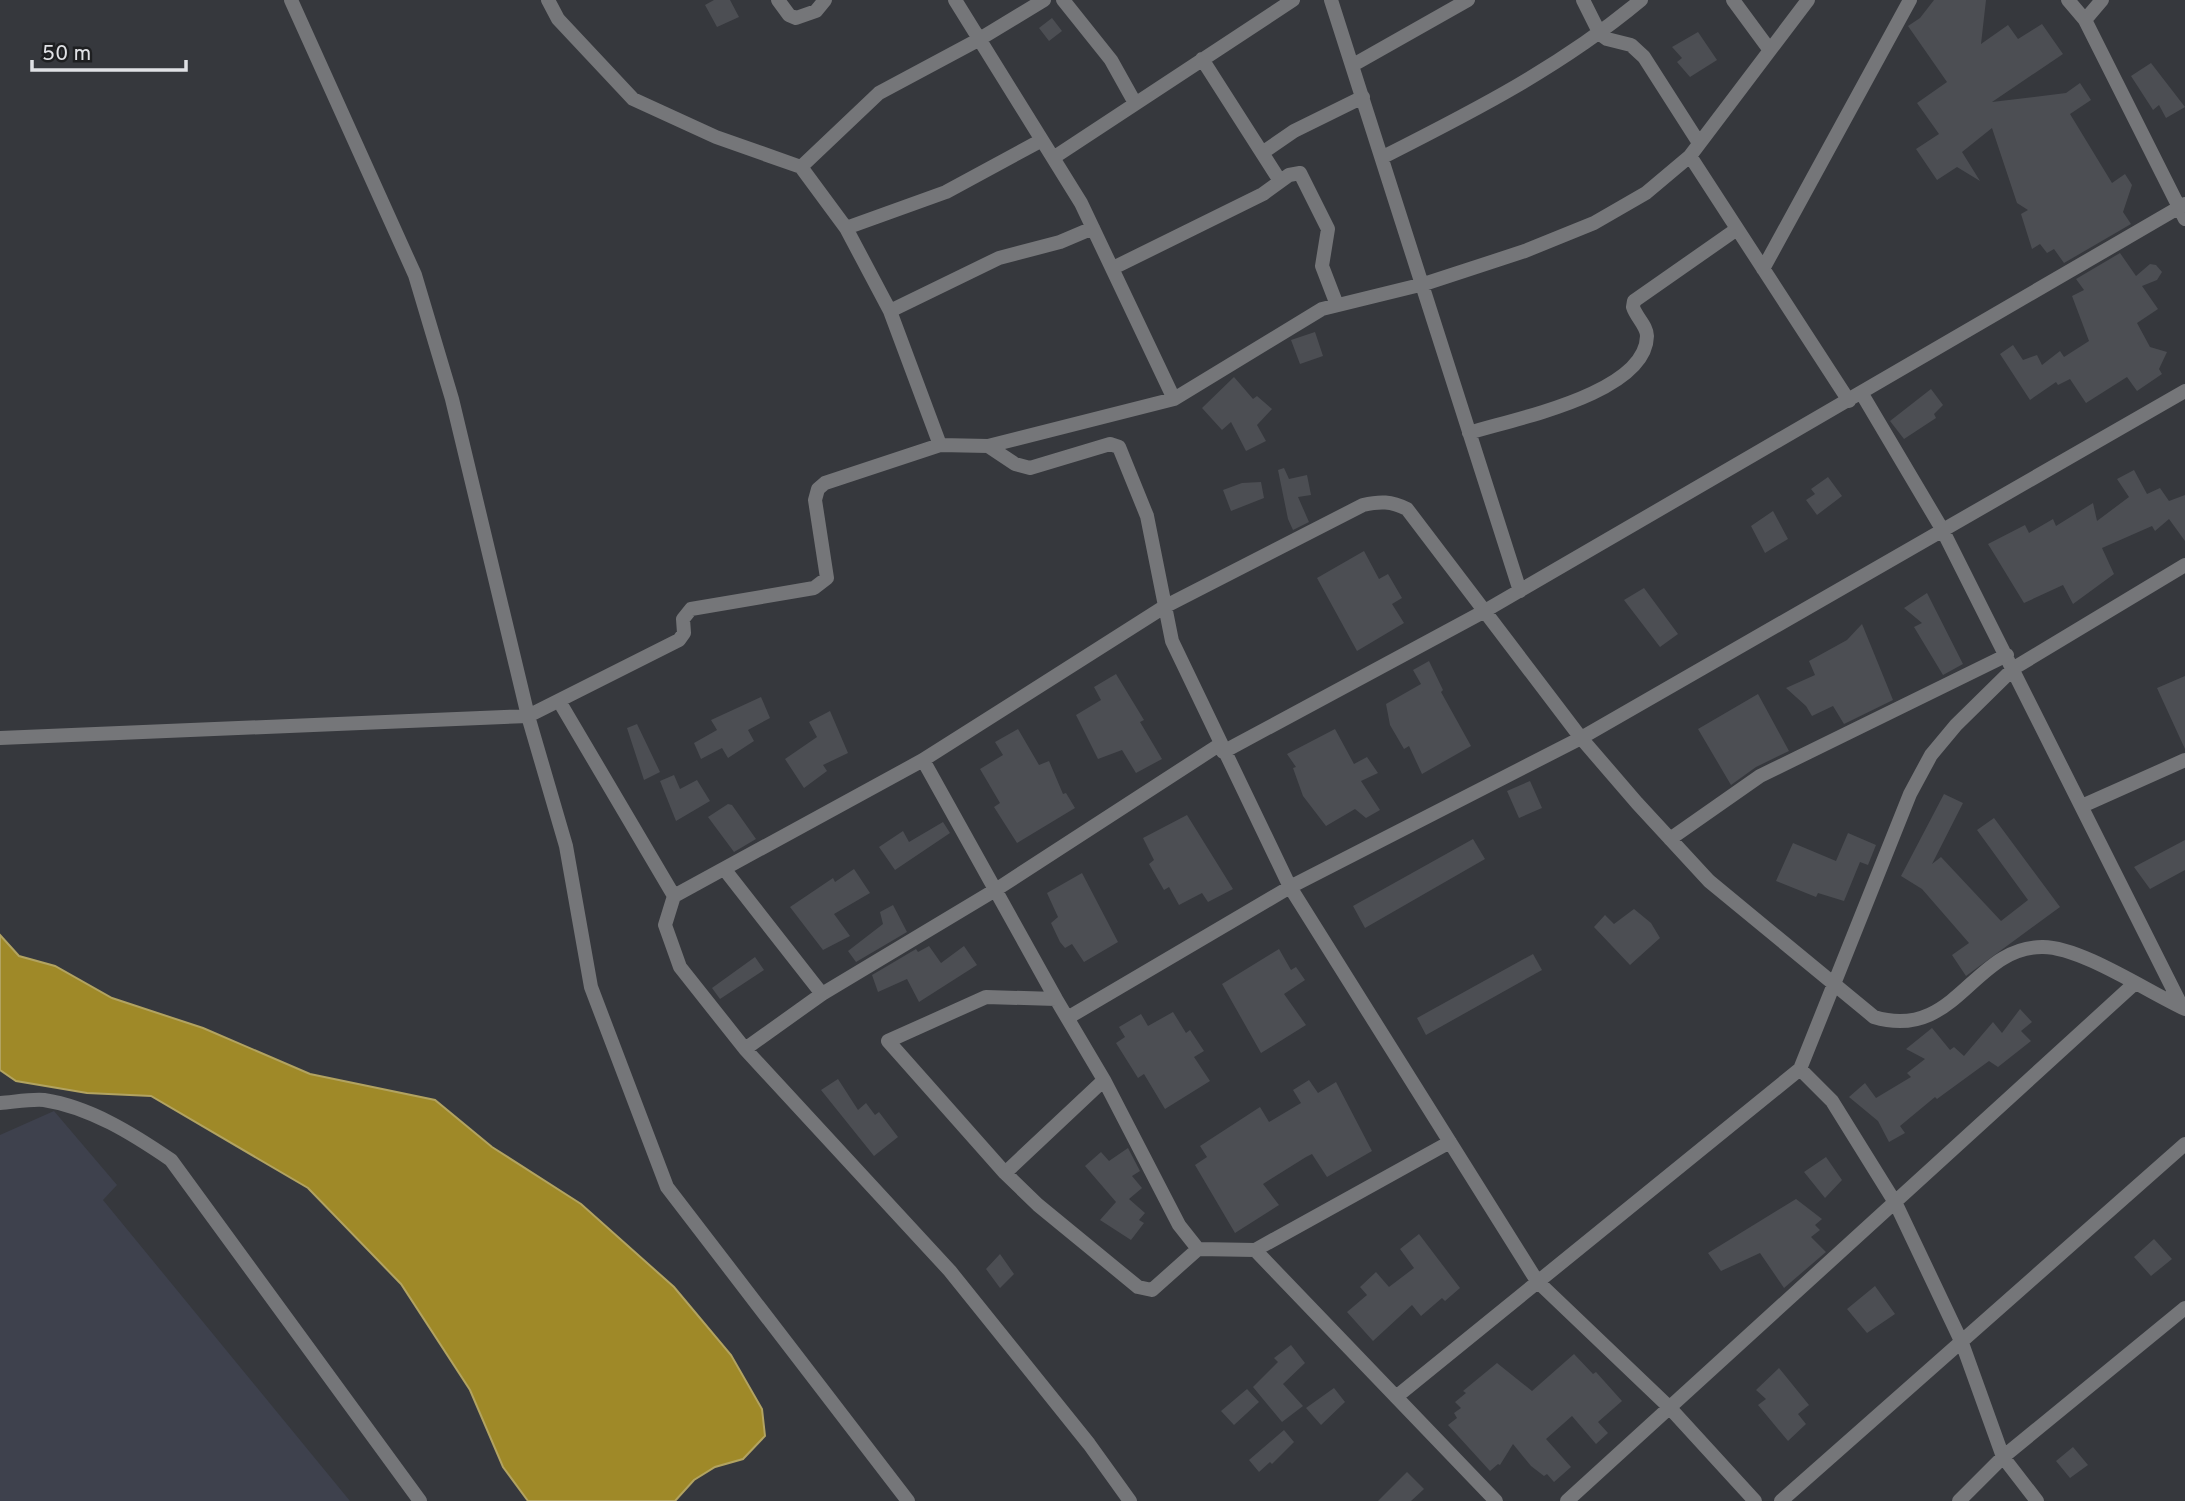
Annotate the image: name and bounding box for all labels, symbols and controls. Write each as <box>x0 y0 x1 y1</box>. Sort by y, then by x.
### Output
scale bar <box>32 28 186 72</box>
text: 50 m <box>42 41 91 68</box>

